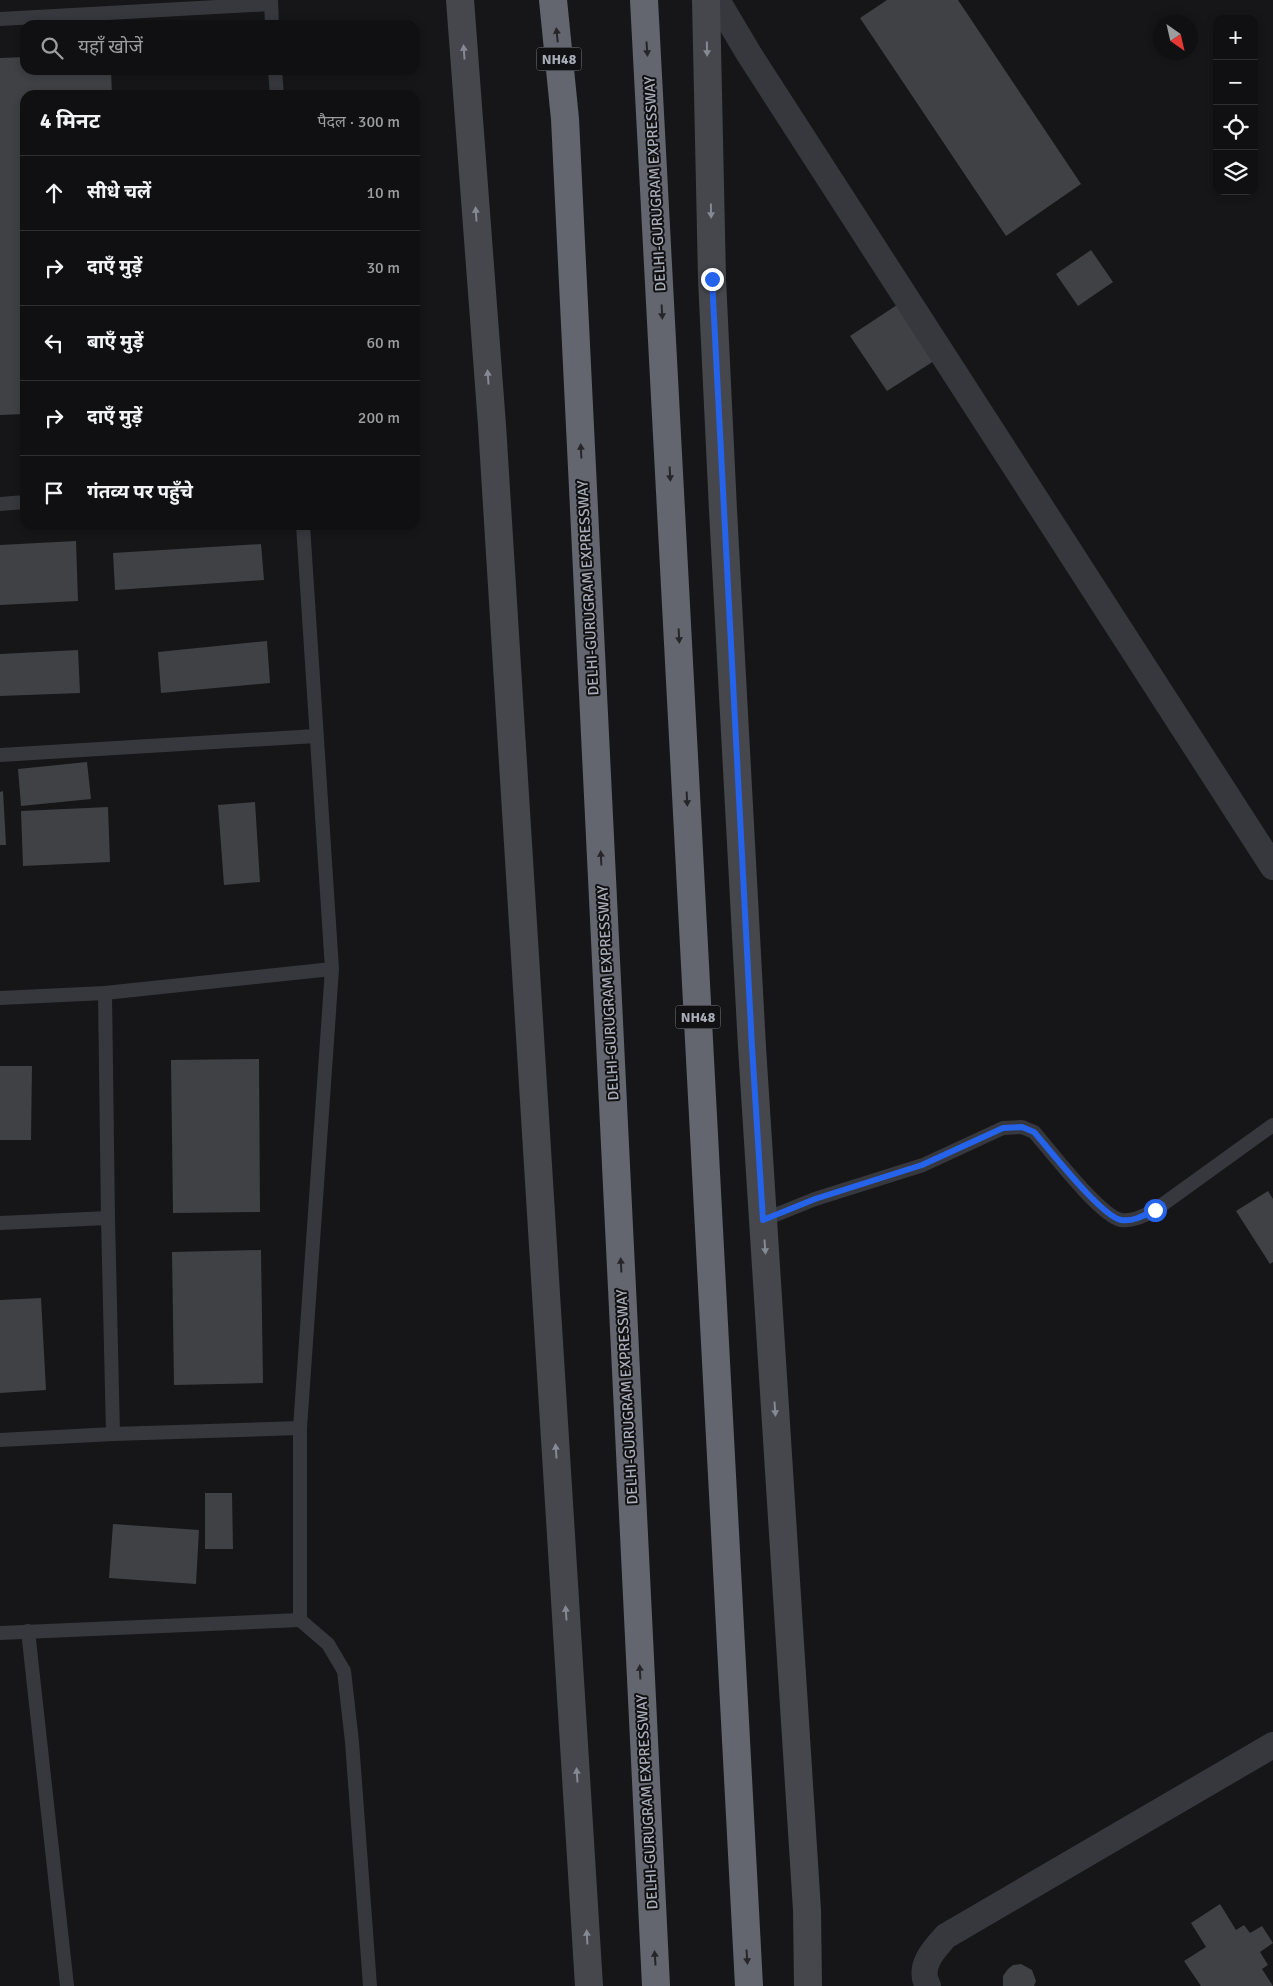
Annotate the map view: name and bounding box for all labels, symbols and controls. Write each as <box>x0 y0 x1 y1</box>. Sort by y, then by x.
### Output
north arrow <box>1153 15 1198 60</box>
map controls <box>1213 15 1258 195</box>
button: + <box>1213 15 1258 60</box>
search box <box>20 20 420 75</box>
one-way arrow <box>553 27 561 43</box>
icon: search <box>38 34 66 62</box>
text: यहाँ खोजें <box>78 35 143 59</box>
one-way arrow <box>644 41 652 57</box>
one-way arrow <box>703 41 711 57</box>
one-way arrow <box>460 44 468 60</box>
road number: NH48 <box>536 48 582 70</box>
button: − <box>1213 60 1258 105</box>
street label: DELHI-GURUGRAM EXPRESSWAY <box>640 76 670 292</box>
button: locate <box>1213 105 1258 150</box>
text: 4 मिनट <box>40 108 100 134</box>
text: पैदल · 300 m <box>317 112 400 132</box>
button: layers <box>1213 150 1258 195</box>
icon: ahead <box>40 179 68 207</box>
text: सीधे चलें <box>87 180 151 204</box>
text: 10 m <box>366 183 400 203</box>
one-way arrow <box>707 203 715 219</box>
one-way arrow <box>472 206 480 222</box>
icon: right <box>40 254 68 282</box>
text: दाएँ मुड़ें <box>87 255 142 279</box>
text: 30 m <box>366 258 400 278</box>
route end <box>701 268 724 291</box>
one-way arrow <box>658 304 666 320</box>
icon: left <box>40 329 68 357</box>
text: बाएँ मुड़ें <box>87 330 143 354</box>
text: 60 m <box>366 333 400 353</box>
one-way arrow <box>484 368 492 384</box>
icon: right <box>40 404 68 432</box>
text: दाएँ मुड़ें <box>87 405 142 429</box>
text: 200 m <box>358 408 400 428</box>
one-way arrow <box>577 443 585 459</box>
one-way arrow <box>667 466 675 482</box>
icon: arrive <box>40 479 68 507</box>
text: गंतव्य पर पहुँचे <box>87 480 193 504</box>
street label: DELHI-GURUGRAM EXPRESSWAY <box>573 480 603 696</box>
one-way arrow <box>675 629 683 645</box>
one-way arrow <box>683 791 691 807</box>
one-way arrow <box>597 850 605 866</box>
street label: DELHI-GURUGRAM EXPRESSWAY <box>593 885 623 1101</box>
road number: NH48 <box>676 1006 720 1028</box>
route start <box>1144 1199 1167 1222</box>
one-way arrow <box>761 1239 769 1255</box>
one-way arrow <box>616 1257 624 1273</box>
street label: DELHI-GURUGRAM EXPRESSWAY <box>612 1289 642 1505</box>
one-way arrow <box>772 1402 780 1418</box>
one-way arrow <box>552 1443 560 1459</box>
one-way arrow <box>562 1605 570 1621</box>
one-way arrow <box>636 1664 644 1680</box>
street label: DELHI-GURUGRAM EXPRESSWAY <box>632 1694 662 1910</box>
one-way arrow <box>572 1767 580 1783</box>
one-way arrow <box>582 1929 590 1945</box>
one-way arrow <box>744 1949 752 1965</box>
one-way arrow <box>650 1950 658 1966</box>

